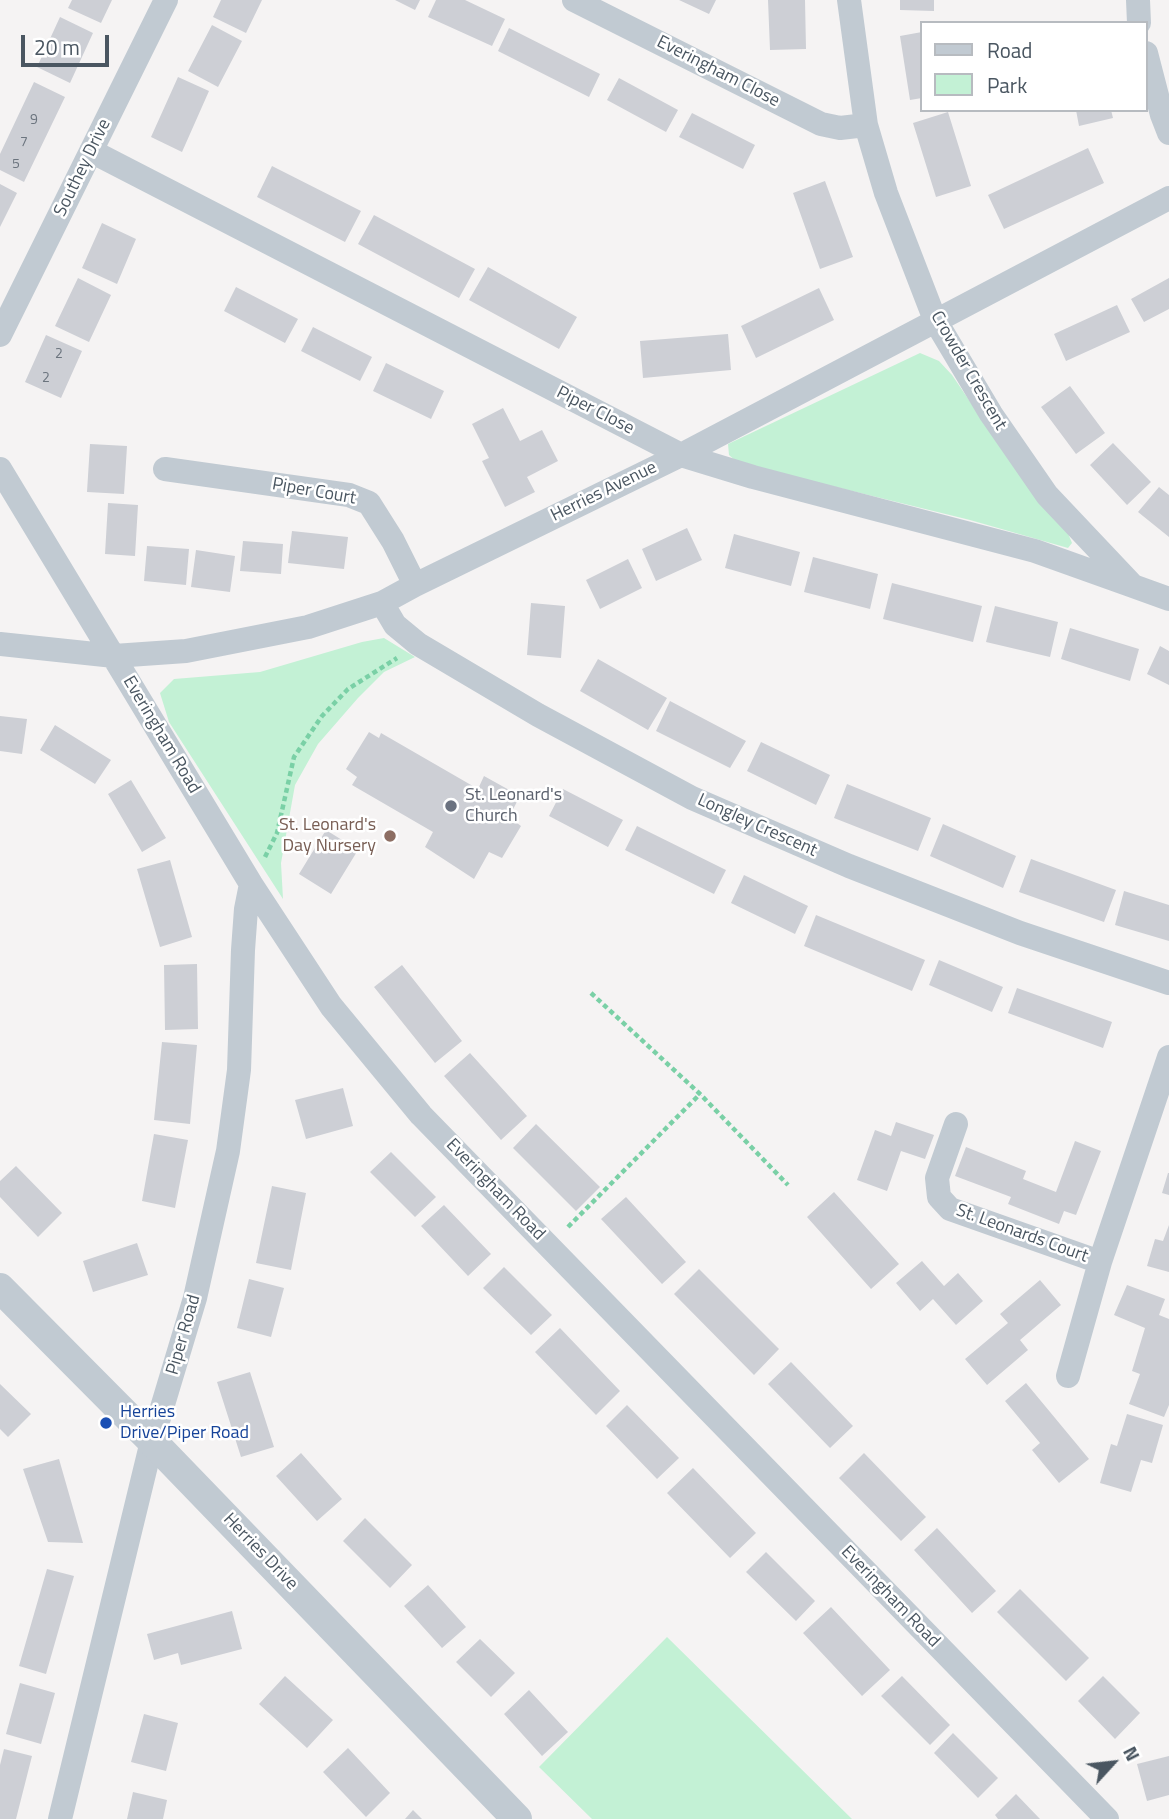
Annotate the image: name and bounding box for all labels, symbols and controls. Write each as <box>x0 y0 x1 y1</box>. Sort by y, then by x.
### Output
scale bar <box>24 21 112 65</box>
legend <box>920 21 1148 112</box>
text: 20 m <box>34 31 80 63</box>
street label: Everingham Close <box>653 32 783 112</box>
text: Road <box>987 34 1032 66</box>
text: Park <box>987 69 1027 101</box>
house number: 9 <box>30 113 38 129</box>
street label: Southey Drive <box>50 116 116 220</box>
house number: 7 <box>20 135 28 151</box>
house number: 5 <box>12 157 20 173</box>
street label: Crowder Crescent <box>925 308 1011 434</box>
house number: 2 <box>55 347 63 363</box>
house number: 2 <box>42 371 50 387</box>
street label: Piper Close <box>553 382 637 440</box>
street label: Herries Avenue <box>547 457 661 527</box>
street label: Piper Court <box>270 474 358 510</box>
street label: Everingham Road <box>117 672 205 798</box>
place label: St. Leonard's Church <box>465 785 562 828</box>
street label: Longley Crescent <box>694 790 820 862</box>
marker: St. Leonard's Church <box>443 798 459 814</box>
place label: St. Leonard's Day Nursery <box>279 815 376 858</box>
marker: St. Leonard's Day Nursery <box>382 828 398 844</box>
street label: Everingham Road <box>441 1135 549 1245</box>
street label: St. Leonards Court <box>953 1200 1091 1268</box>
street label: Piper Road <box>162 1292 206 1378</box>
place label: Herries Drive/Piper Road <box>120 1402 249 1444</box>
marker: Herries Drive/Piper Road <box>98 1415 114 1431</box>
street label: Herries Drive <box>218 1509 302 1595</box>
street label: Everingham Road <box>836 1542 944 1652</box>
north arrow <box>1078 1728 1148 1798</box>
text: N <box>1116 1741 1148 1766</box>

